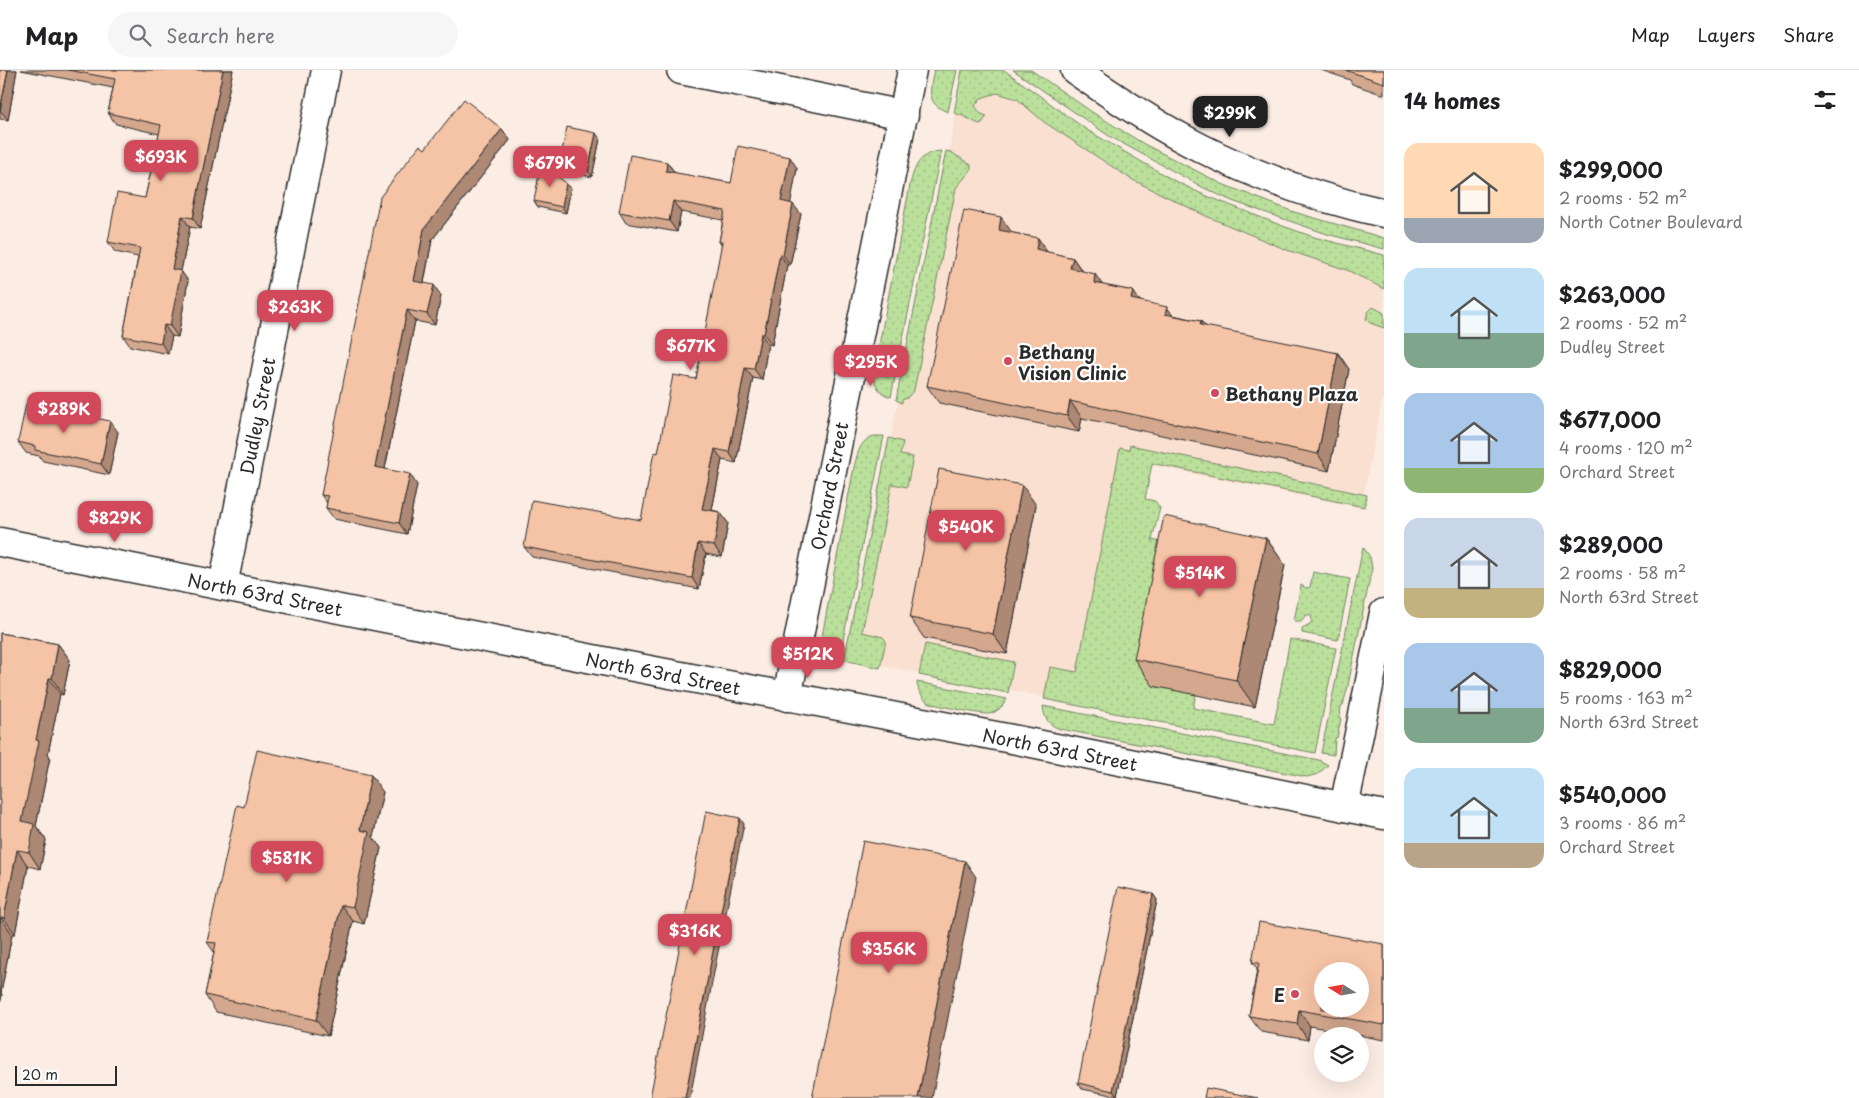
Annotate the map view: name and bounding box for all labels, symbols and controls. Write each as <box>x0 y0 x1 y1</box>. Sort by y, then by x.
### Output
search box <box>108 12 458 57</box>
text: Map <box>25 17 78 53</box>
icon: search <box>126 21 154 49</box>
text: Search here <box>166 21 275 49</box>
text: Map <box>1631 21 1670 48</box>
text: Layers <box>1698 21 1755 48</box>
text: Share <box>1783 21 1834 48</box>
text: 14 homes <box>1404 84 1500 116</box>
icon: filters <box>1811 86 1839 114</box>
pin: $299K <box>1195 96 1265 138</box>
text: $299K <box>1204 100 1256 124</box>
pin: $693K <box>126 140 196 182</box>
text: $693K <box>135 144 187 168</box>
pin: $679K <box>515 146 585 188</box>
text: $679K <box>524 150 576 174</box>
text: $299,000 <box>1559 153 1663 185</box>
icon: home <box>1444 163 1504 223</box>
text: 2 rooms · 52 m² <box>1559 185 1687 209</box>
text: North Cotner Boulevard <box>1559 209 1743 233</box>
text: $263,000 <box>1559 278 1665 310</box>
icon: home <box>1444 288 1504 348</box>
pin: $263K <box>260 290 330 332</box>
text: $263K <box>268 294 322 318</box>
text: 2 rooms · 52 m² <box>1559 310 1687 334</box>
pin: $677K <box>656 328 726 371</box>
text: $677K <box>666 333 716 357</box>
text: Dudley Street <box>1559 334 1665 358</box>
place label: Bethany Vision Clinic <box>1018 338 1127 386</box>
pin: $295K <box>836 344 906 387</box>
text: $295K <box>845 349 897 373</box>
street label: Dudley Street <box>232 355 282 477</box>
marker: Bethany Vision Clinic <box>1002 355 1014 367</box>
place label: Bethany Plaza <box>1225 380 1359 407</box>
marker: Bethany Plaza <box>1209 387 1221 399</box>
pin: $289K <box>29 392 99 434</box>
text: $289K <box>38 396 90 420</box>
text: $677,000 <box>1559 403 1661 435</box>
icon: home <box>1444 413 1504 473</box>
street label: Orchard Street <box>803 420 855 552</box>
text: 4 rooms · 120 m² <box>1559 435 1693 459</box>
text: Orchard Street <box>1559 459 1675 483</box>
pin: $829K <box>80 500 150 543</box>
text: $829K <box>89 505 141 529</box>
pin: $540K <box>931 510 1001 552</box>
text: $540K <box>938 514 994 538</box>
text: $289,000 <box>1559 528 1663 560</box>
icon: home <box>1444 538 1504 598</box>
pin: $514K <box>1165 556 1235 598</box>
text: $514K <box>1175 560 1225 584</box>
text: 2 rooms · 58 m² <box>1559 560 1686 584</box>
street label: North 63rd Street <box>185 566 345 622</box>
text: North 63rd Street <box>1559 584 1699 608</box>
pin: $512K <box>773 636 843 679</box>
text: $512K <box>782 641 834 665</box>
street label: North 63rd Street <box>583 645 743 701</box>
text: $829,000 <box>1559 653 1662 685</box>
icon: home <box>1444 663 1504 723</box>
text: 5 rooms · 163 m² <box>1559 685 1693 709</box>
text: North 63rd Street <box>1559 709 1699 733</box>
street label: North 63rd Street <box>980 721 1140 777</box>
text: $540,000 <box>1559 778 1666 810</box>
icon: home <box>1444 788 1504 848</box>
text: 3 rooms · 86 m² <box>1559 810 1686 834</box>
text: Orchard Street <box>1559 834 1675 858</box>
pin: $581K <box>252 840 322 883</box>
text: $581K <box>262 845 312 869</box>
pin: $316K <box>660 914 730 956</box>
text: $316K <box>669 918 721 942</box>
pin: $356K <box>854 932 924 974</box>
text: $356K <box>862 936 916 960</box>
north arrow <box>1314 962 1369 1018</box>
map controls <box>1314 962 1369 1082</box>
place label: E <box>1274 981 1285 1008</box>
marker: E <box>1289 988 1301 1000</box>
button: layers <box>1314 1027 1369 1082</box>
scale bar <box>15 1063 118 1086</box>
text: 20 m <box>22 1064 58 1085</box>

